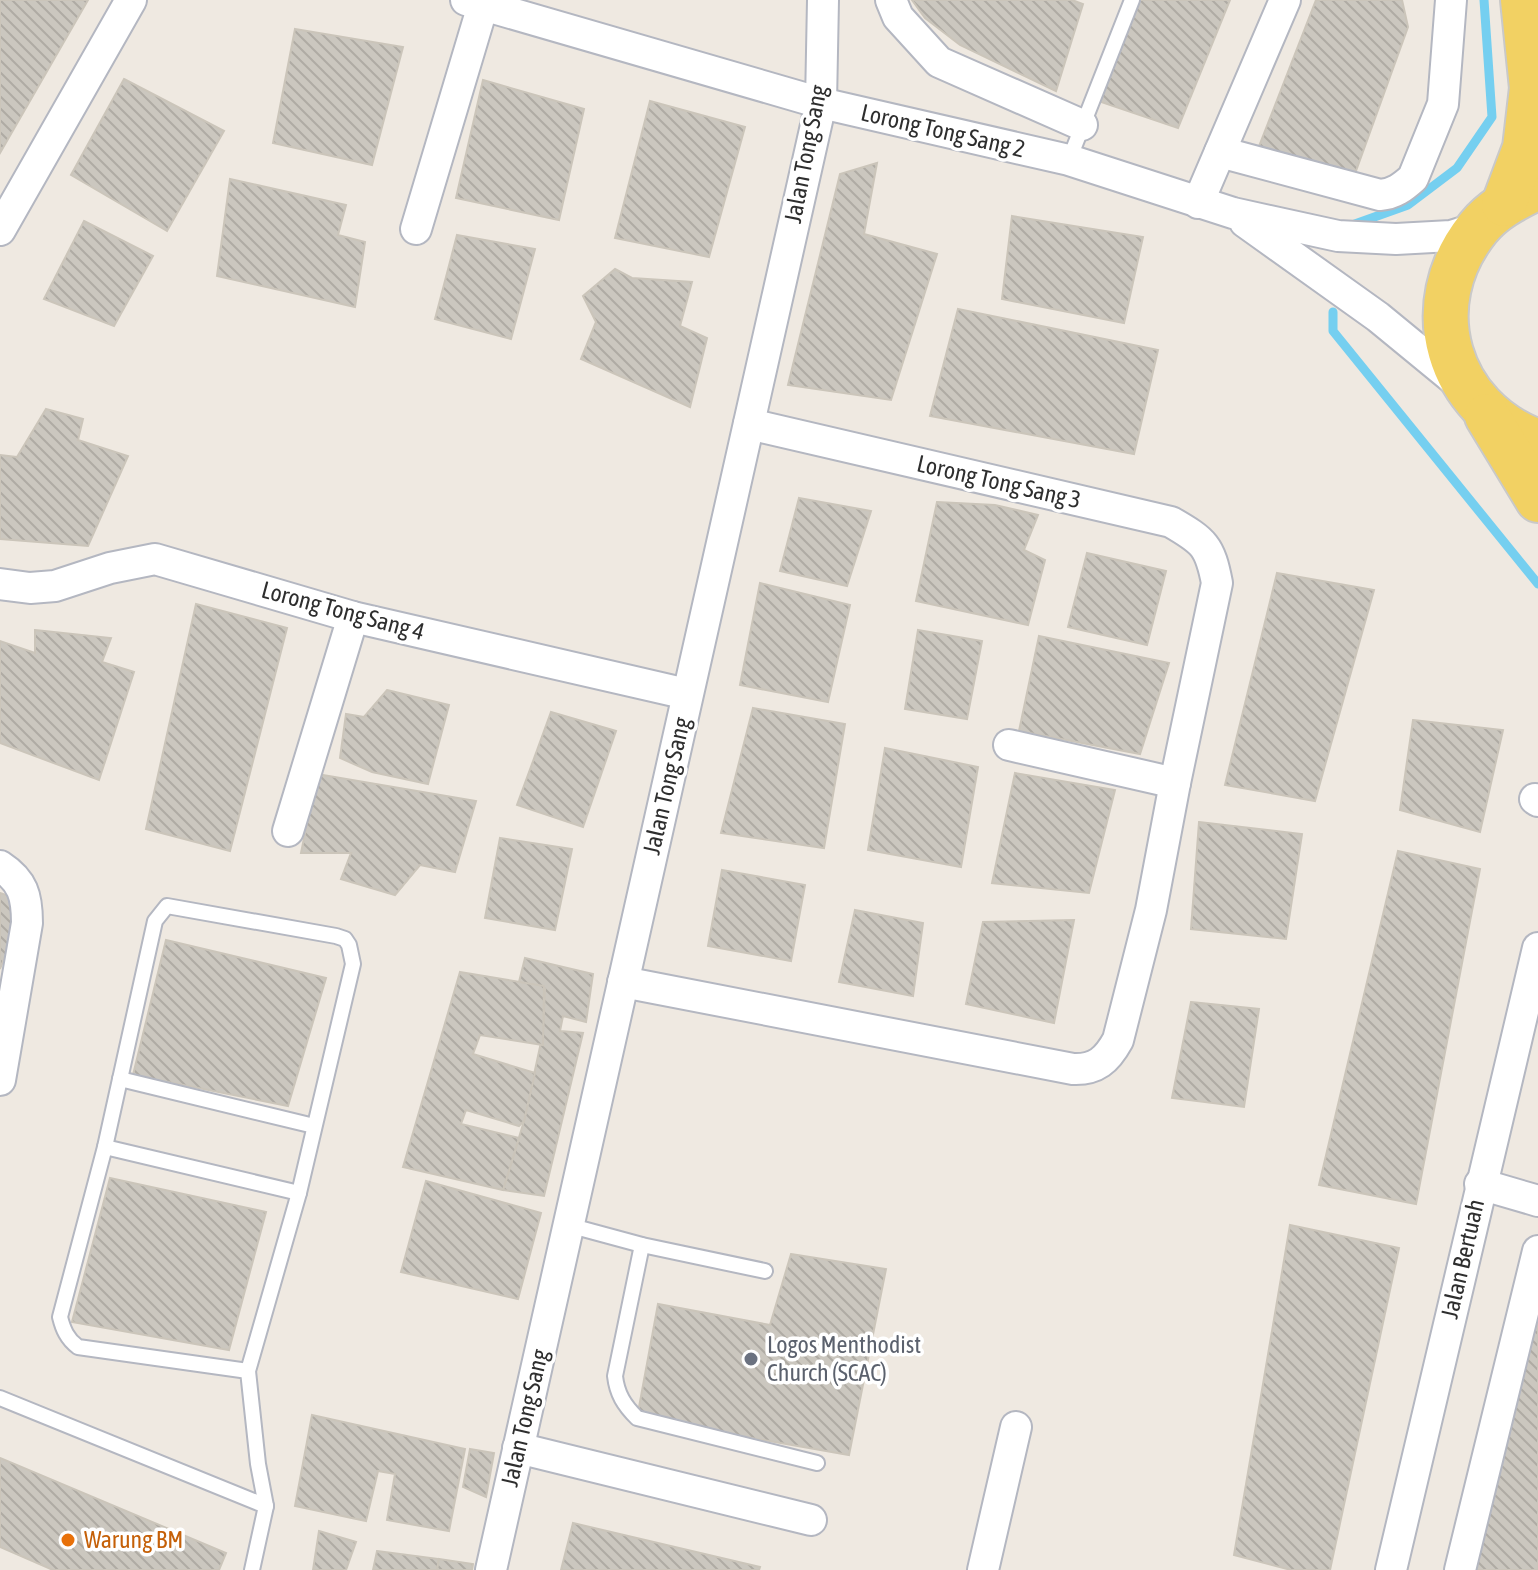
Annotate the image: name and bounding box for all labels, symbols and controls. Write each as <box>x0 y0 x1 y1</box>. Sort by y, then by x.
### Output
street label: Jalan Tong Sang <box>779 82 832 225</box>
street label: Lorong Tong Sang 2 <box>858 99 1028 163</box>
street label: Lorong Tong Sang 3 <box>914 450 1084 514</box>
street label: Lorong Tong Sang 4 <box>259 576 428 645</box>
street label: Jalan Tong Sang <box>638 714 696 857</box>
street label: Jalan Bertuah <box>1436 1197 1489 1321</box>
place label: Logos Menthodist Church (SCAC) <box>767 1331 921 1386</box>
street label: Jalan Tong Sang <box>496 1346 554 1489</box>
marker: Logos Menthodist Church (SCAC) <box>742 1350 760 1368</box>
place label: Warung BM <box>84 1526 183 1553</box>
marker: Warung BM <box>59 1531 77 1549</box>

